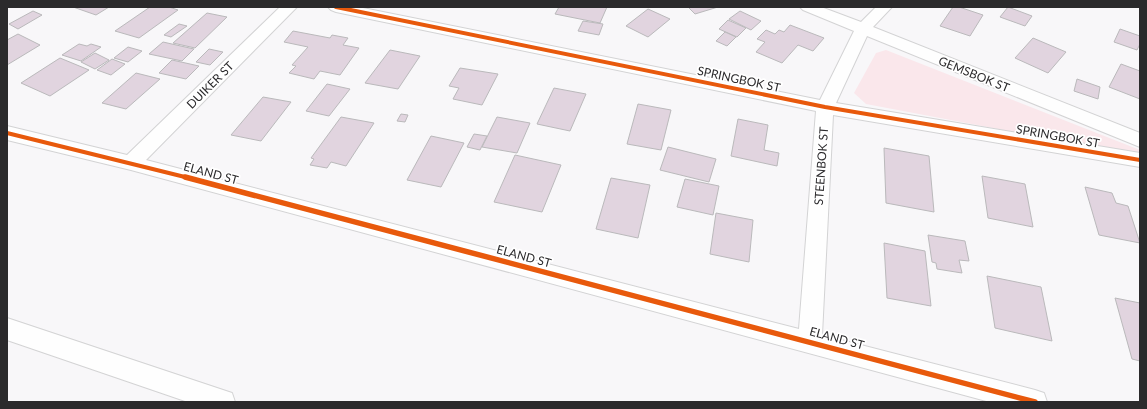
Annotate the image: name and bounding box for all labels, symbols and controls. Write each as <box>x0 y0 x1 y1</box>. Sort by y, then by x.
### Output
street label: GEMSBOK ST <box>936 53 1012 95</box>
street label: DUIKER ST <box>183 58 237 112</box>
street label: SPRINGBOK ST <box>696 63 782 95</box>
street label: SPRINGBOK ST <box>1015 121 1101 151</box>
street label: STEENBOK ST <box>811 126 831 206</box>
street label: ELAND ST <box>182 158 240 188</box>
street label: ELAND ST <box>495 241 553 271</box>
street label: ELAND ST <box>808 323 866 353</box>

